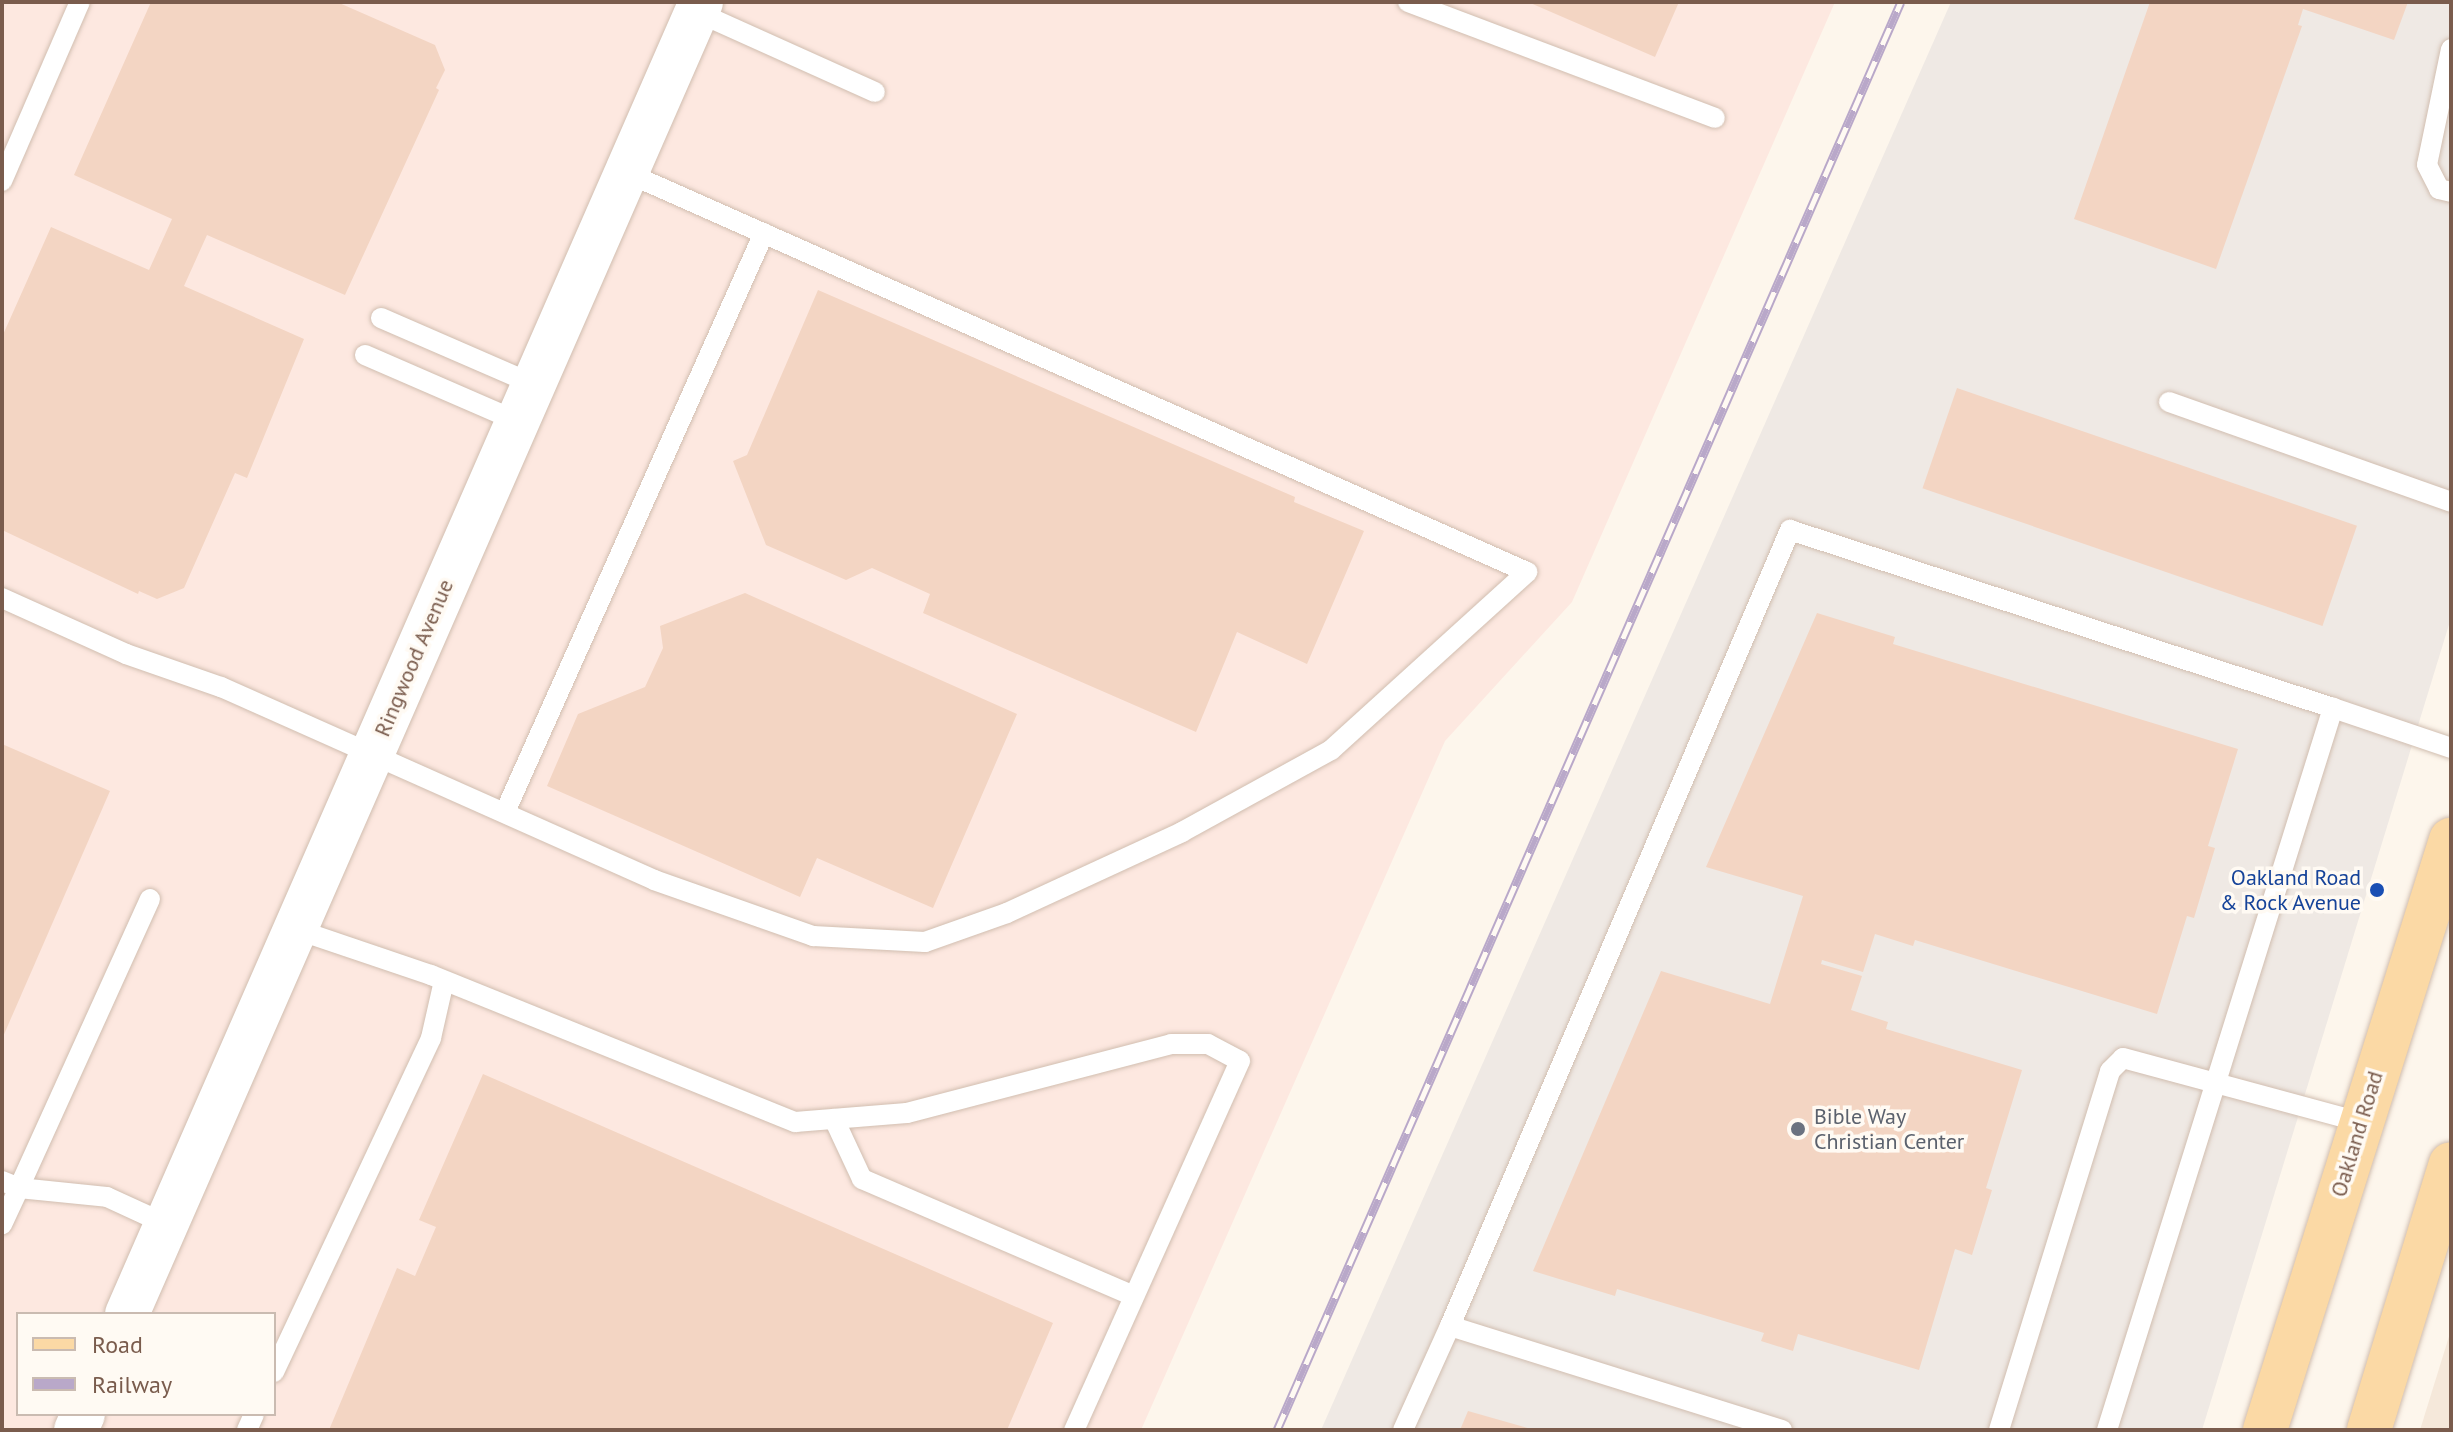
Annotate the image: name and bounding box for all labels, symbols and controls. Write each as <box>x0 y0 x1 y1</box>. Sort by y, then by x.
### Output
street label: Ringwood Avenue <box>369 575 459 741</box>
place label: Oakland Road & Rock Avenue <box>2218 864 2361 916</box>
marker: Oakland Road & Rock Avenue <box>2368 881 2386 899</box>
street label: Oakland Road <box>2325 1068 2389 1200</box>
place label: Bible Way Christian Center <box>1814 1103 1964 1154</box>
marker: Bible Way Christian Center <box>1789 1120 1807 1138</box>
legend <box>16 1312 276 1416</box>
text: Road <box>92 1329 143 1360</box>
text: Railway <box>92 1369 172 1400</box>

